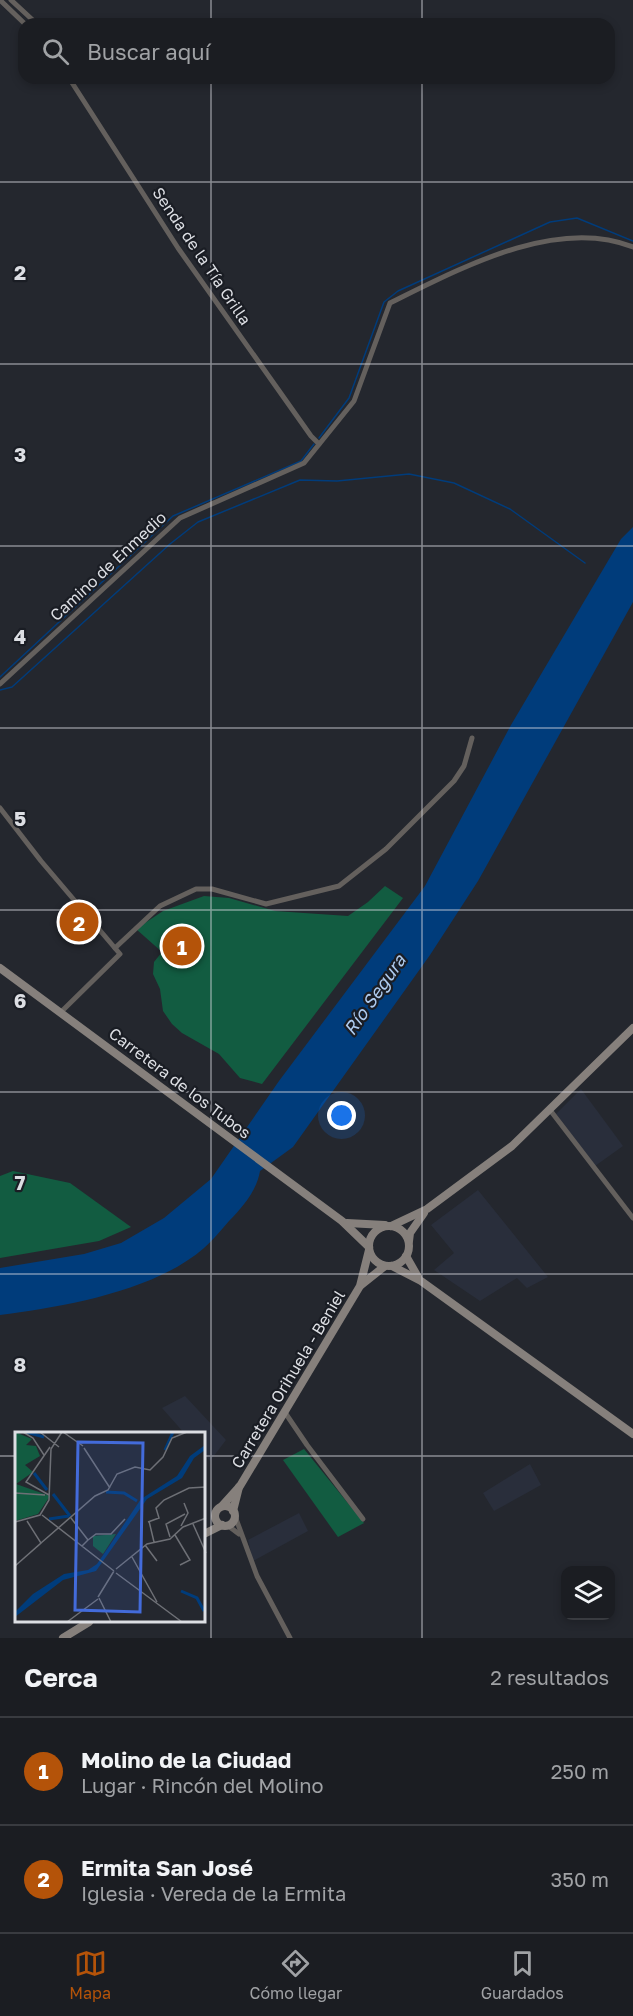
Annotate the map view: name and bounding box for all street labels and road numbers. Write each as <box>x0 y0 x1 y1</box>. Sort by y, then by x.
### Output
street label: Senda de la Tía Grilla <box>148 183 256 329</box>
street label: Camino de Enmedio <box>46 507 170 625</box>
street label: Carretera de los Tubos <box>105 1023 255 1143</box>
street label: Carretera Orihuela - Beniel <box>227 1286 349 1472</box>

